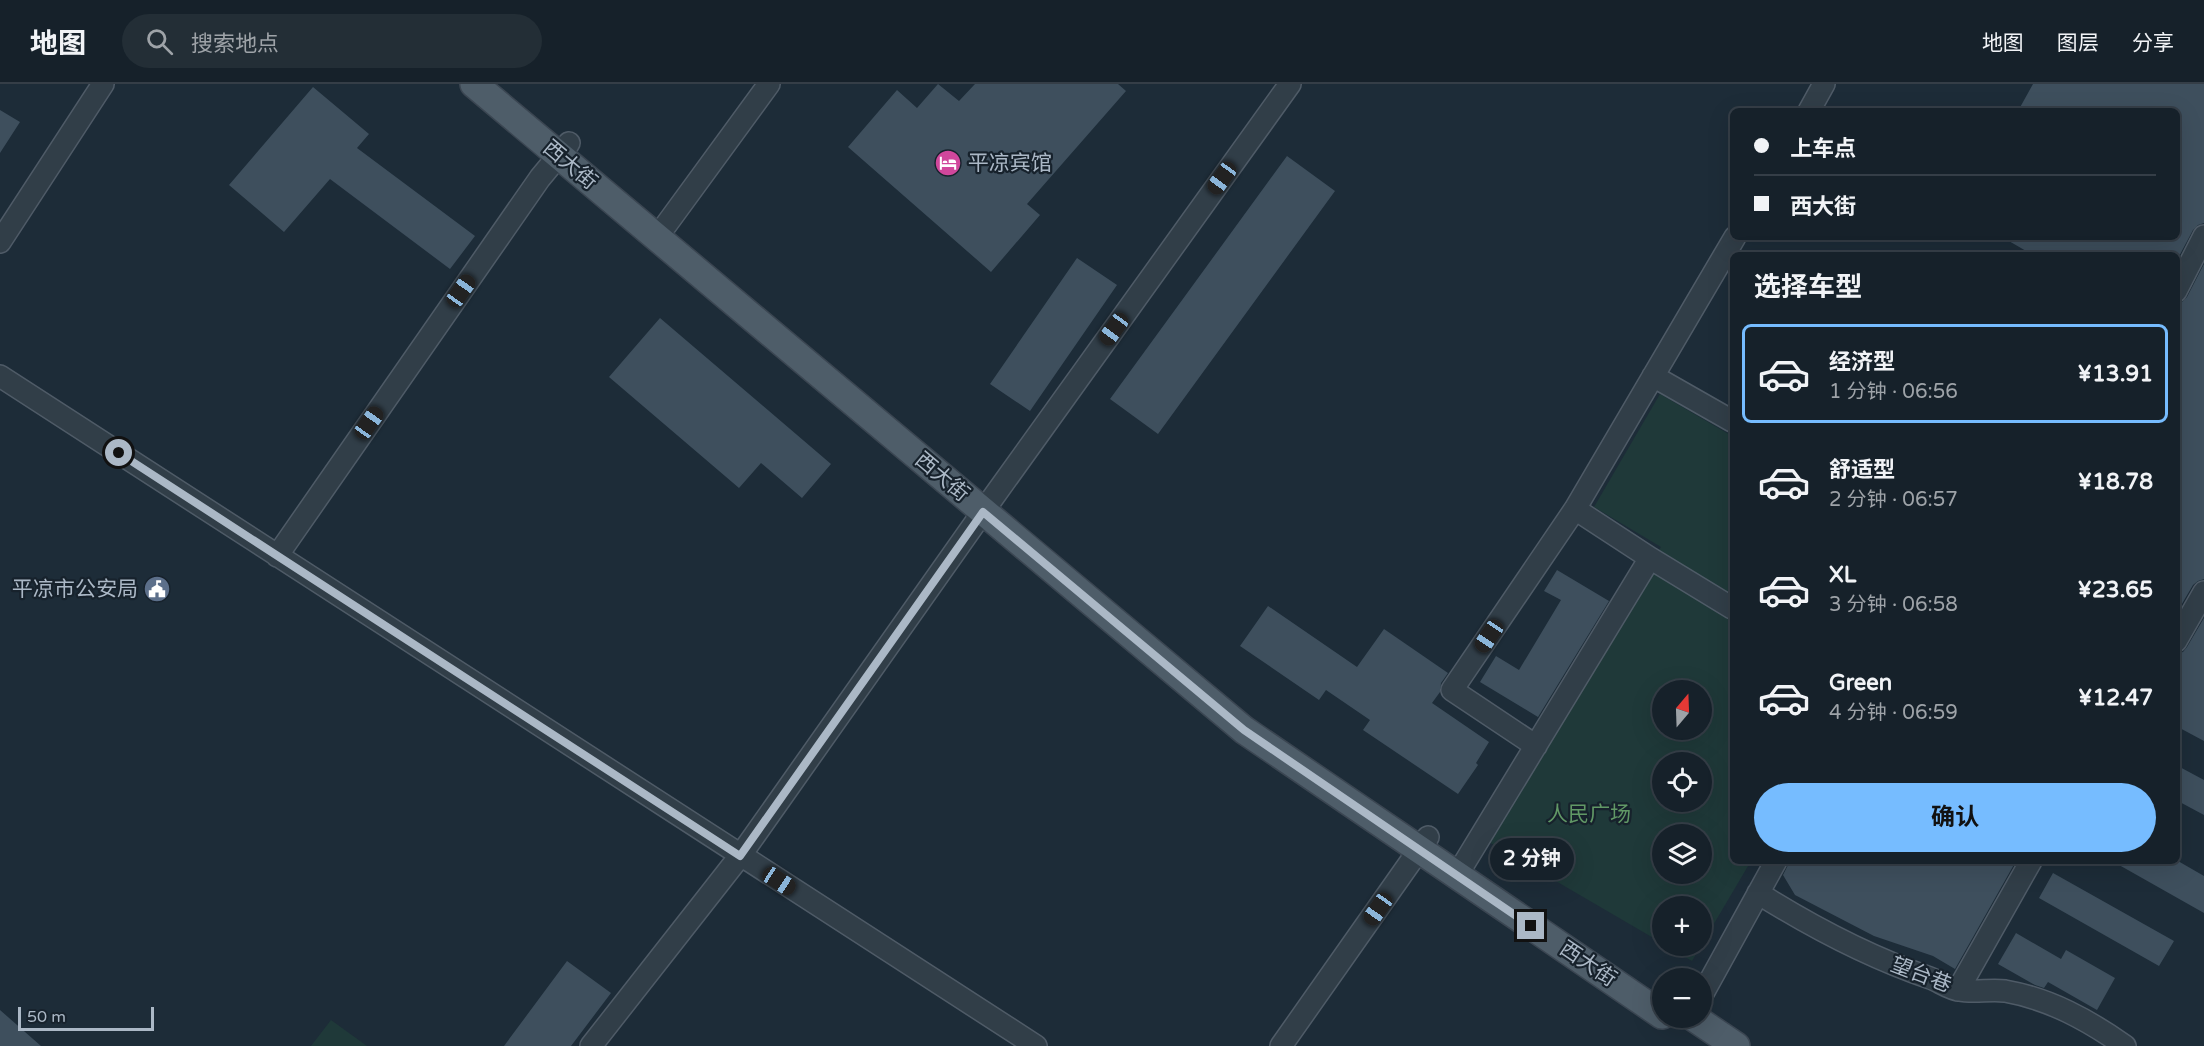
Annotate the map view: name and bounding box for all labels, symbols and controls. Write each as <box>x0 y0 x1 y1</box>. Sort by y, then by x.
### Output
search box <box>122 14 542 68</box>
icon: search <box>143 25 176 58</box>
text: 地图 <box>30 27 86 61</box>
text: 搜索地点 <box>191 31 279 57</box>
text: 地图 <box>1982 31 2024 56</box>
text: 图层 <box>2057 31 2099 56</box>
text: 分享 <box>2132 31 2174 56</box>
street label: 西大街 <box>538 135 602 195</box>
text: 上车点 <box>1790 136 1856 162</box>
hotel icon: 平凉宾馆 <box>933 148 963 178</box>
place label: 平凉宾馆 <box>968 151 1052 176</box>
car <box>1204 158 1240 198</box>
text: 西大街 <box>1790 194 1856 220</box>
car <box>443 271 479 311</box>
text: 选择车型 <box>1754 271 1862 304</box>
car <box>1096 309 1132 349</box>
icon: car <box>1757 347 1811 401</box>
text: 经济型 <box>1829 349 1895 375</box>
text: ¥13.91 <box>2078 361 2153 387</box>
text: 1 分钟 · 06:56 <box>1829 380 1958 404</box>
car <box>351 403 387 443</box>
route start <box>105 439 132 466</box>
street label: 西大街 <box>910 447 974 507</box>
icon: car <box>1757 455 1811 509</box>
text: 舒适型 <box>1829 457 1895 483</box>
text: ¥18.78 <box>2078 469 2153 495</box>
text: 2 分钟 · 06:57 <box>1829 488 1958 512</box>
text: XL <box>1829 562 1856 588</box>
icon: car <box>1757 563 1811 617</box>
public building icon: 平凉市公安局 <box>142 574 172 604</box>
place label: 平凉市公安局 <box>12 577 138 602</box>
text: ¥23.65 <box>2078 577 2153 603</box>
text: 3 分钟 · 06:58 <box>1829 593 1958 617</box>
car <box>1471 616 1507 656</box>
text: Green <box>1829 670 1892 696</box>
icon: car <box>1757 671 1811 725</box>
north arrow <box>1652 680 1712 740</box>
map controls <box>1652 680 1712 1028</box>
text: ¥12.47 <box>2078 685 2153 711</box>
text: 4 分钟 · 06:59 <box>1829 701 1958 725</box>
button: locate <box>1652 752 1712 812</box>
button: 确认 <box>1754 783 2156 852</box>
park label: 人民广场 <box>1547 802 1631 827</box>
button: layers <box>1652 824 1712 884</box>
callout: 2 分钟 <box>1489 839 1573 881</box>
text: 2 分钟 <box>1503 847 1561 871</box>
car <box>759 864 799 898</box>
car <box>1360 889 1396 929</box>
button: + <box>1652 896 1712 956</box>
route end <box>1517 912 1544 939</box>
street label: 西大街 <box>1555 936 1621 992</box>
street label: 望台巷 <box>1887 952 1955 998</box>
button: − <box>1652 968 1712 1028</box>
scale bar <box>18 1004 154 1032</box>
text: 50 m <box>27 1007 66 1027</box>

